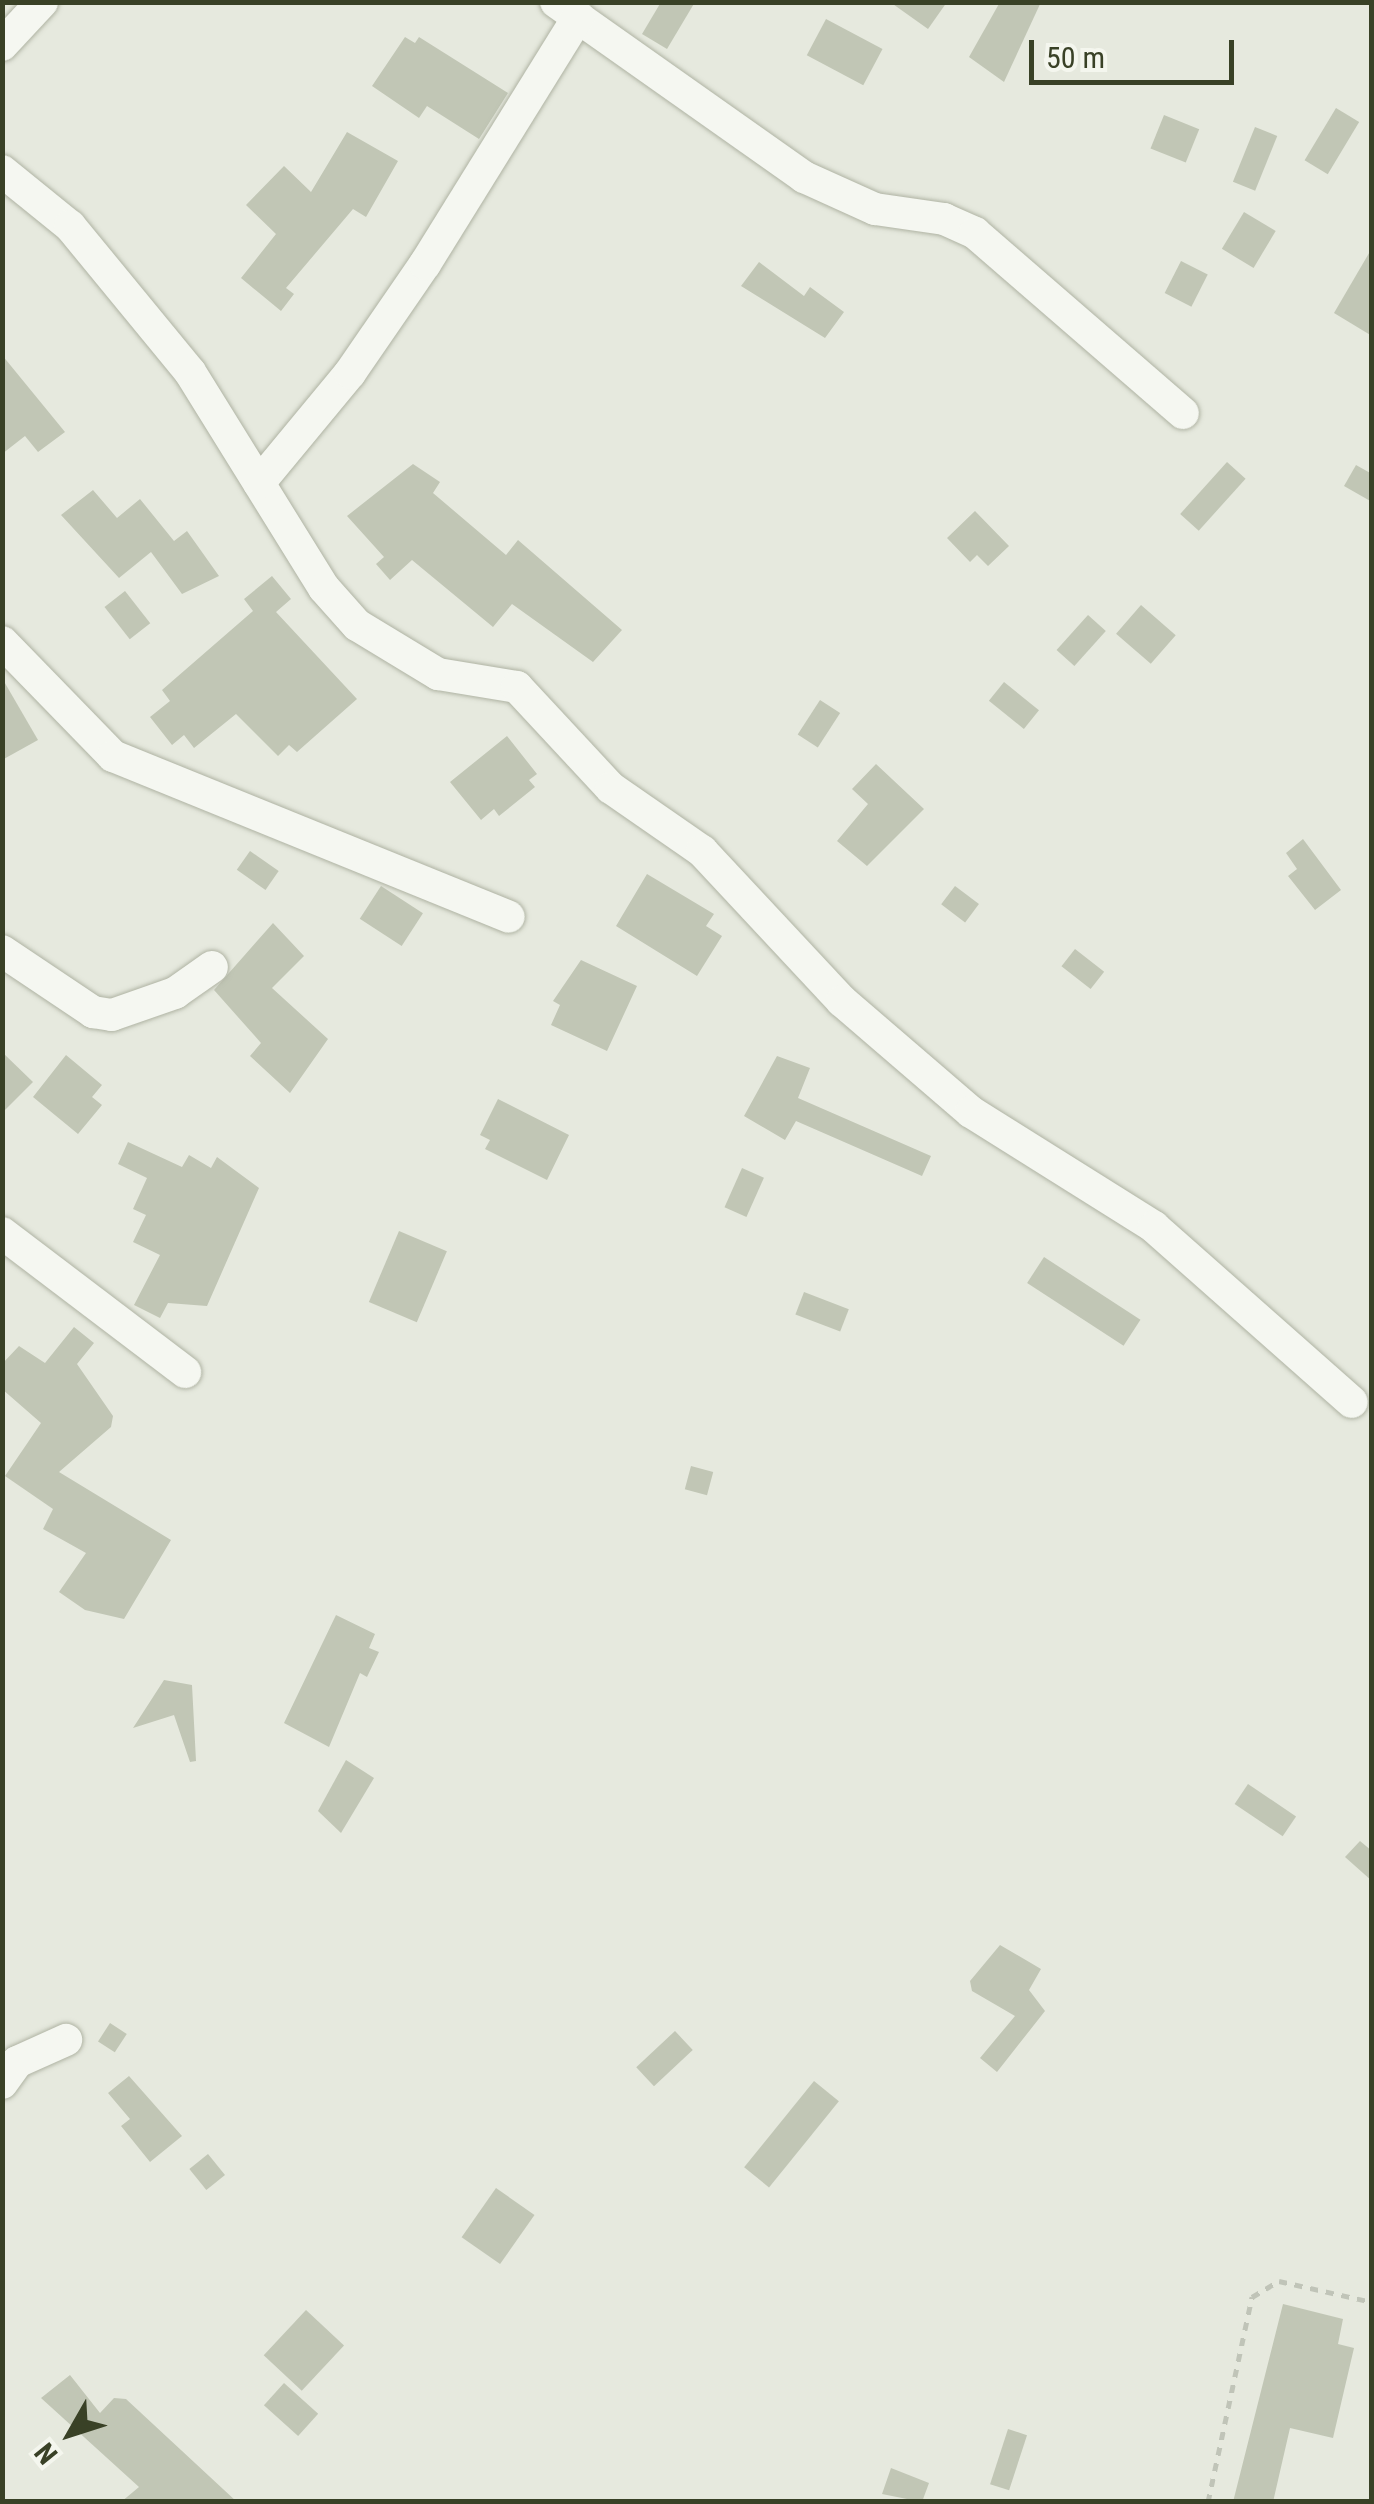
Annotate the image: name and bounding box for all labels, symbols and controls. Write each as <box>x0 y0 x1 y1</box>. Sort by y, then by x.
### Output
scale bar <box>1034 20 1239 82</box>
text: 50 m <box>1046 40 1105 75</box>
north arrow <box>20 2384 120 2484</box>
text: N <box>28 2436 65 2470</box>

